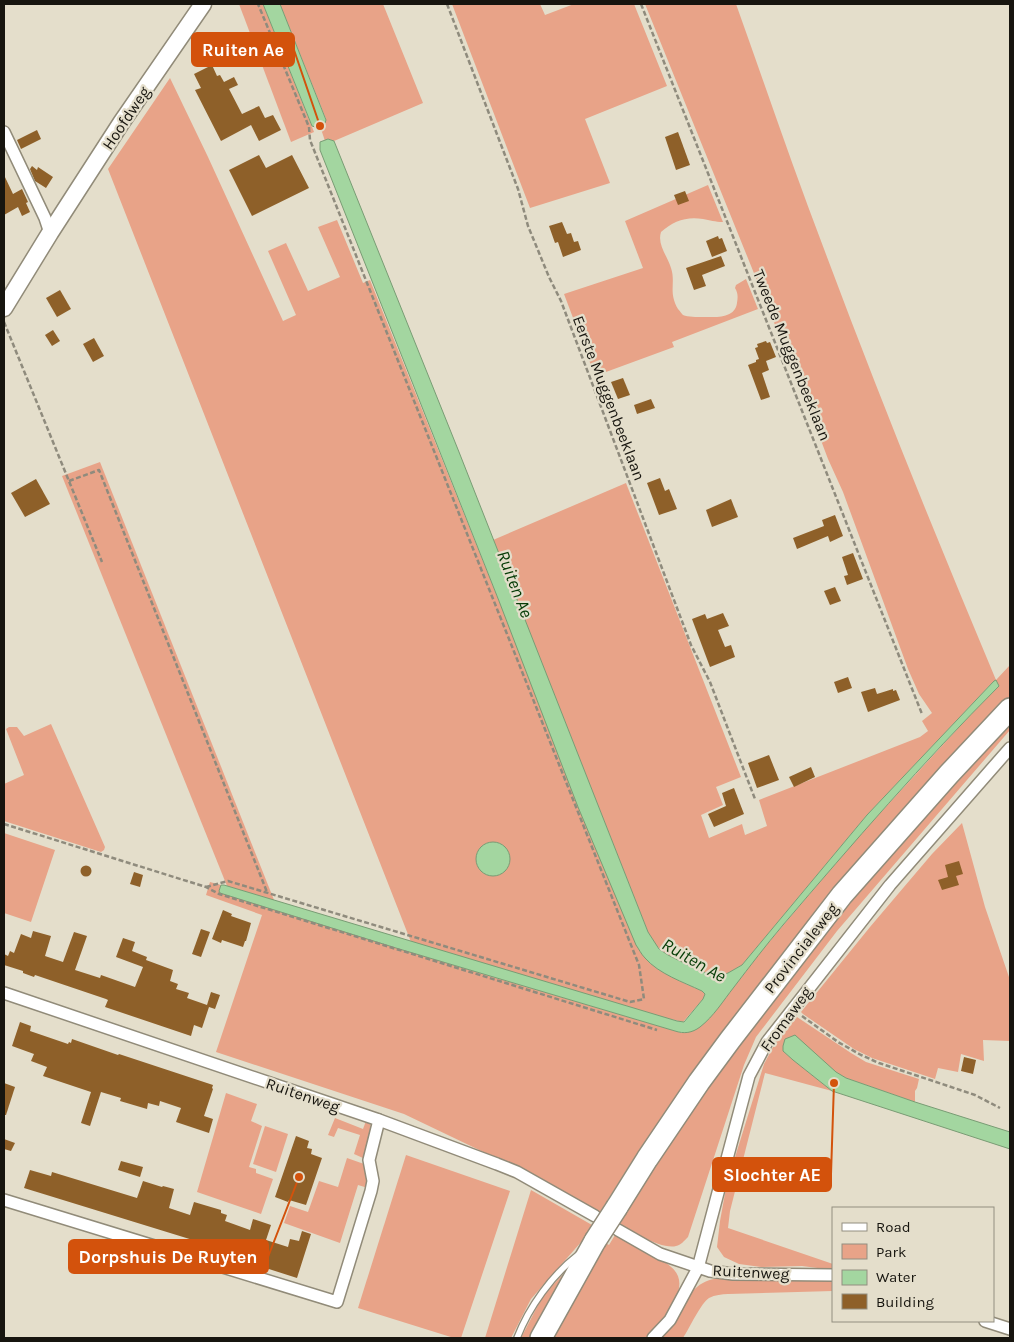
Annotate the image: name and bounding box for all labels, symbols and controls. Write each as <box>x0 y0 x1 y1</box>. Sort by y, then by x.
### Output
callout: Ruiten Ae <box>192 33 294 66</box>
text: Ruiten Ae <box>202 39 284 61</box>
street label: Hoofdweg <box>98 83 154 153</box>
street label: Tweede Muggenbeeklaan <box>749 267 835 443</box>
street label: Eerste Muggenbeeklaan <box>569 313 649 483</box>
water label: Ruiten Ae <box>492 547 538 621</box>
street label: Provincialeweg <box>760 899 842 997</box>
water label: Ruiten Ae <box>658 933 730 987</box>
street label: Fromaweg <box>756 983 816 1055</box>
street label: Ruitenweg <box>264 1073 342 1117</box>
callout: Slochter AE <box>713 1158 831 1191</box>
text: Slochter AE <box>723 1164 821 1186</box>
legend <box>832 1207 994 1322</box>
text: Road <box>876 1218 911 1236</box>
callout: Dorpshuis De Ruyten <box>69 1240 268 1273</box>
text: Park <box>876 1243 906 1261</box>
text: Dorpshuis De Ruyten <box>79 1246 257 1268</box>
street label: Ruitenweg <box>712 1260 790 1284</box>
text: Water <box>876 1268 917 1286</box>
text: Building <box>876 1293 934 1311</box>

